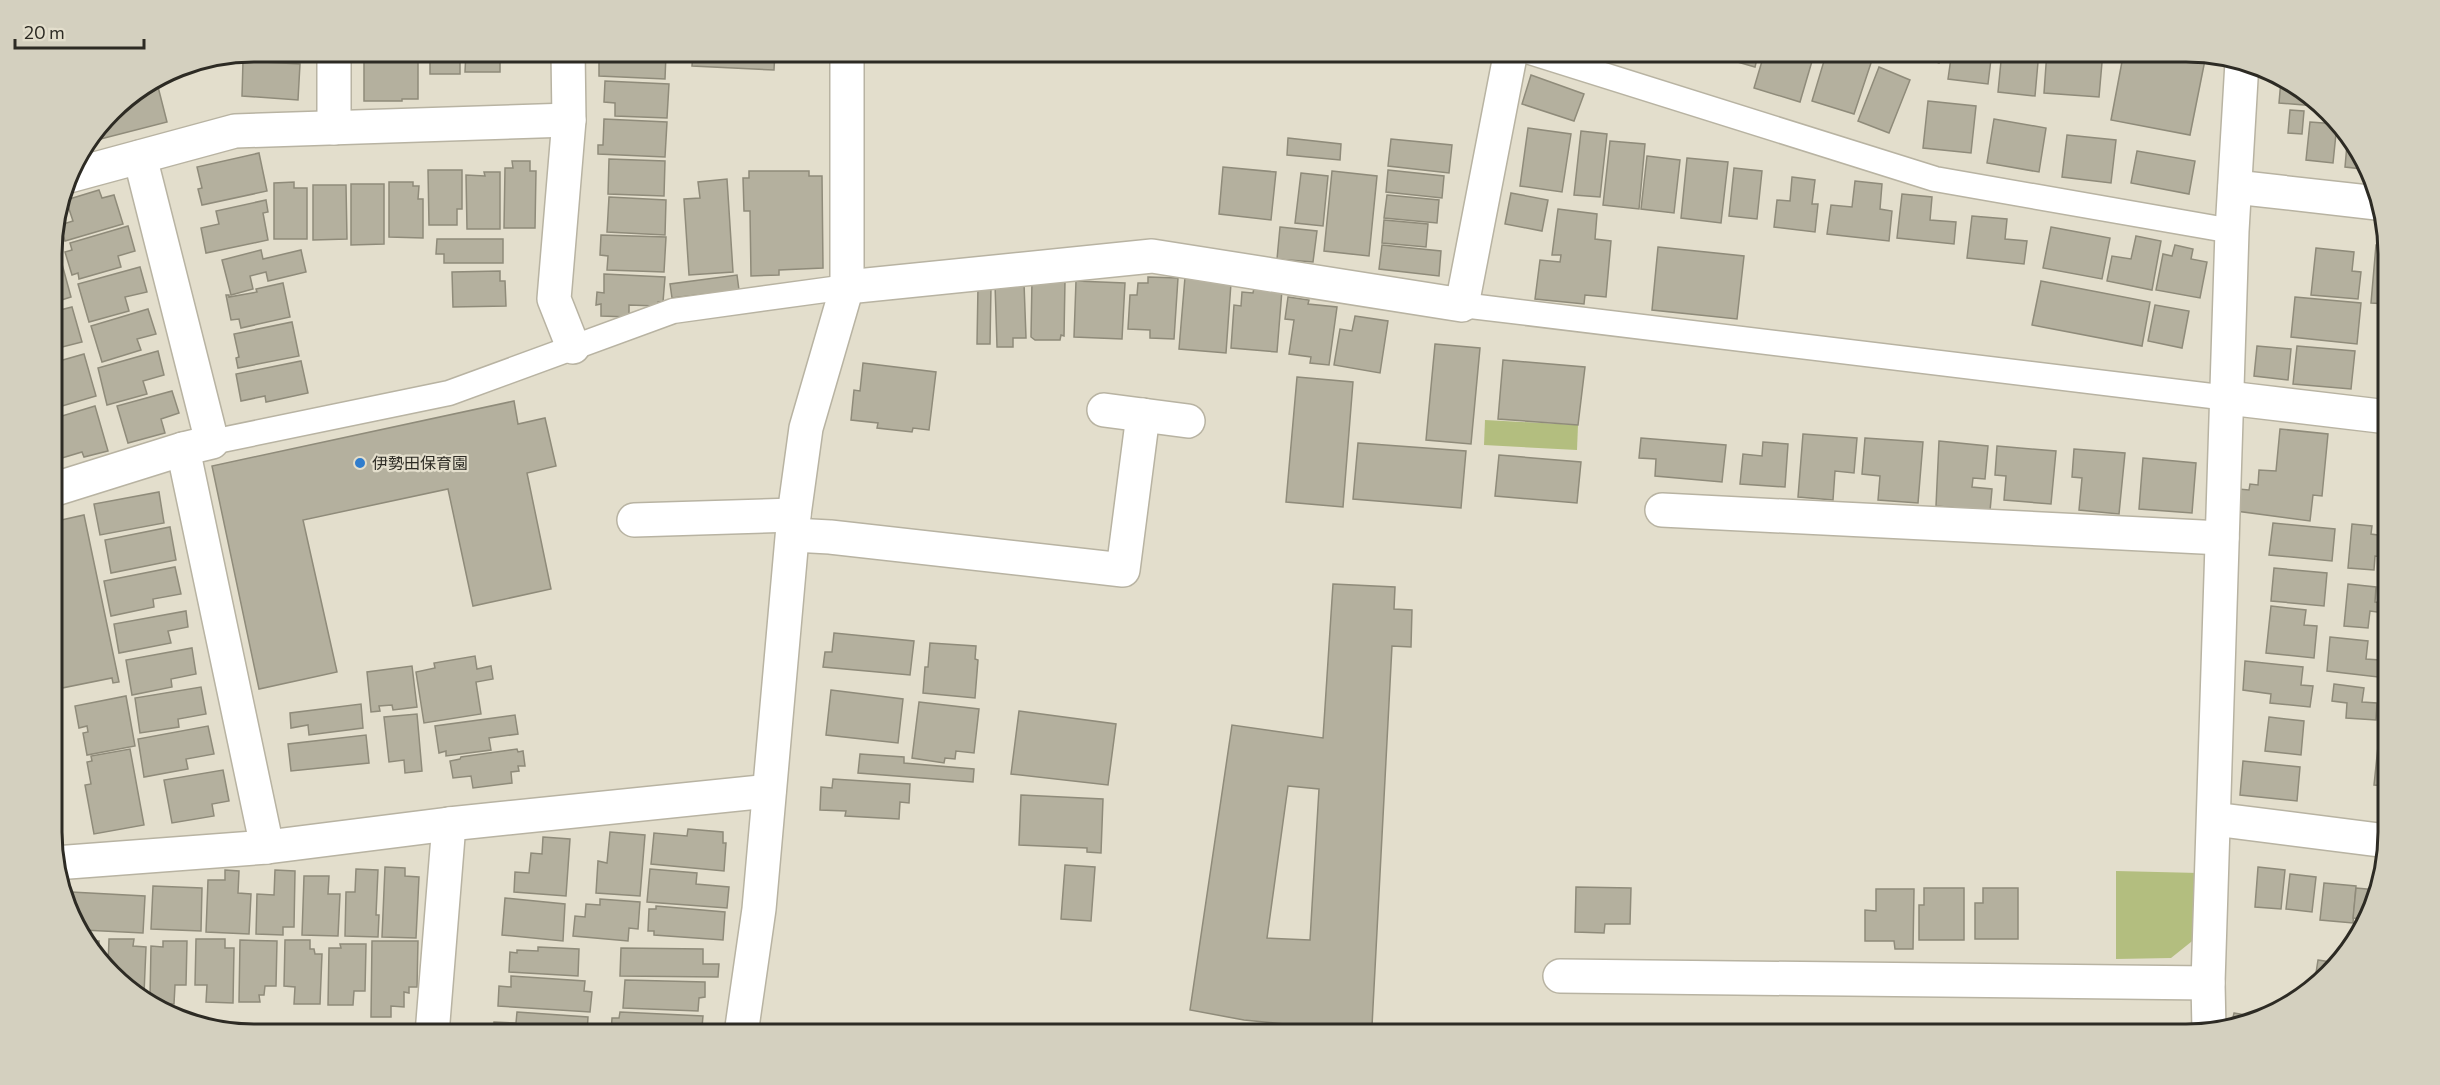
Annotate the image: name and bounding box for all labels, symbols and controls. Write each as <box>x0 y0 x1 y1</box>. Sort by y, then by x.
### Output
scale bar <box>15 12 144 50</box>
text: 20 m <box>24 21 65 43</box>
place label: 伊勢田保育園 <box>372 453 468 472</box>
marker: 伊勢田保育園 <box>353 456 367 470</box>

